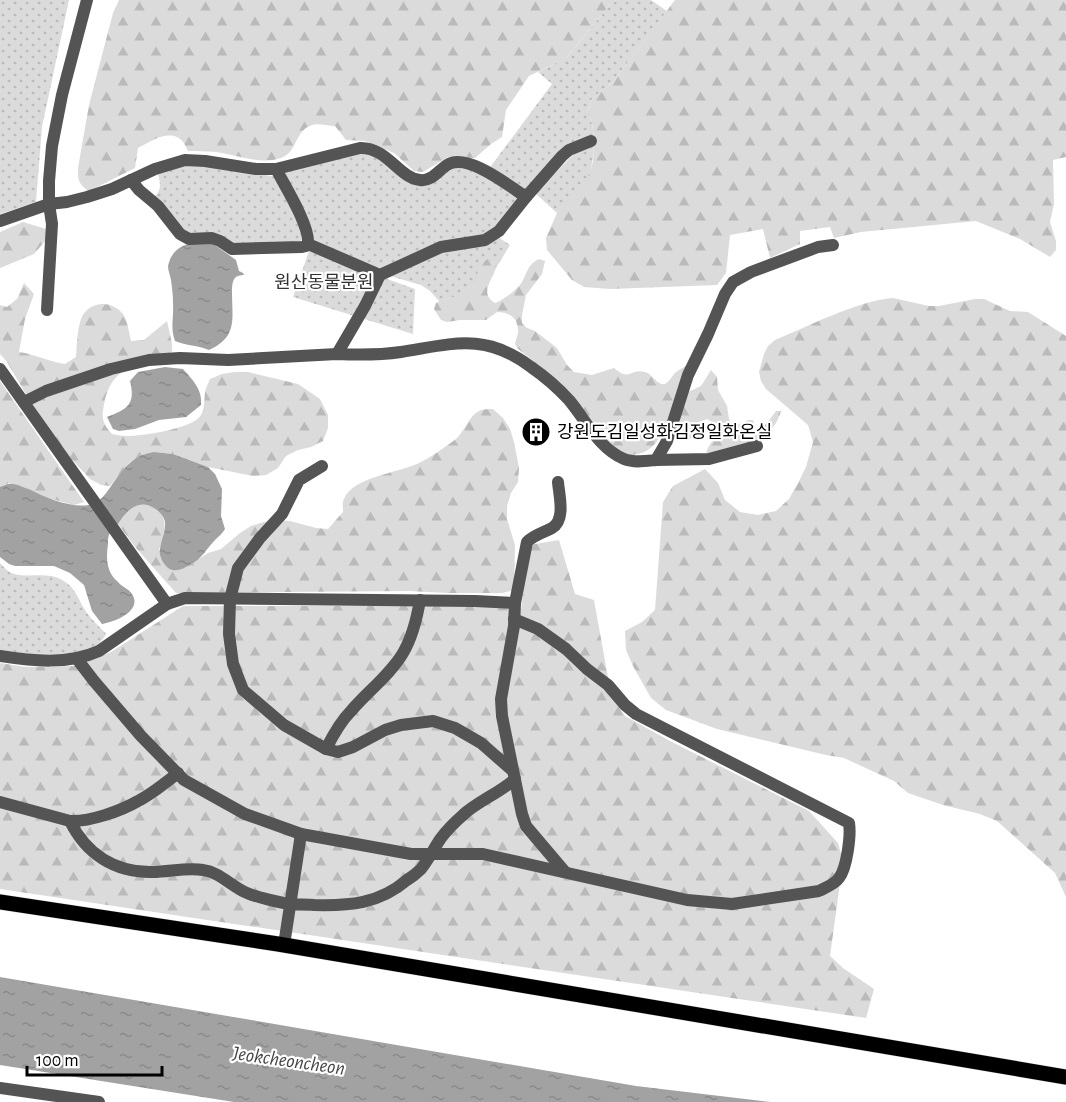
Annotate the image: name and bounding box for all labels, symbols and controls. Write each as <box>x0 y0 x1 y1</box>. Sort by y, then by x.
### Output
park label: 원산동물분원 <box>274 273 374 292</box>
building icon: 강원도김일성화김정일화온실 <box>520 416 552 448</box>
place label: 강원도김일성화김정일화온실 <box>557 422 772 442</box>
scale bar <box>27 1039 162 1077</box>
water label: Jeokcheoncheon <box>231 1043 346 1079</box>
text: 100 m <box>36 1052 79 1070</box>

